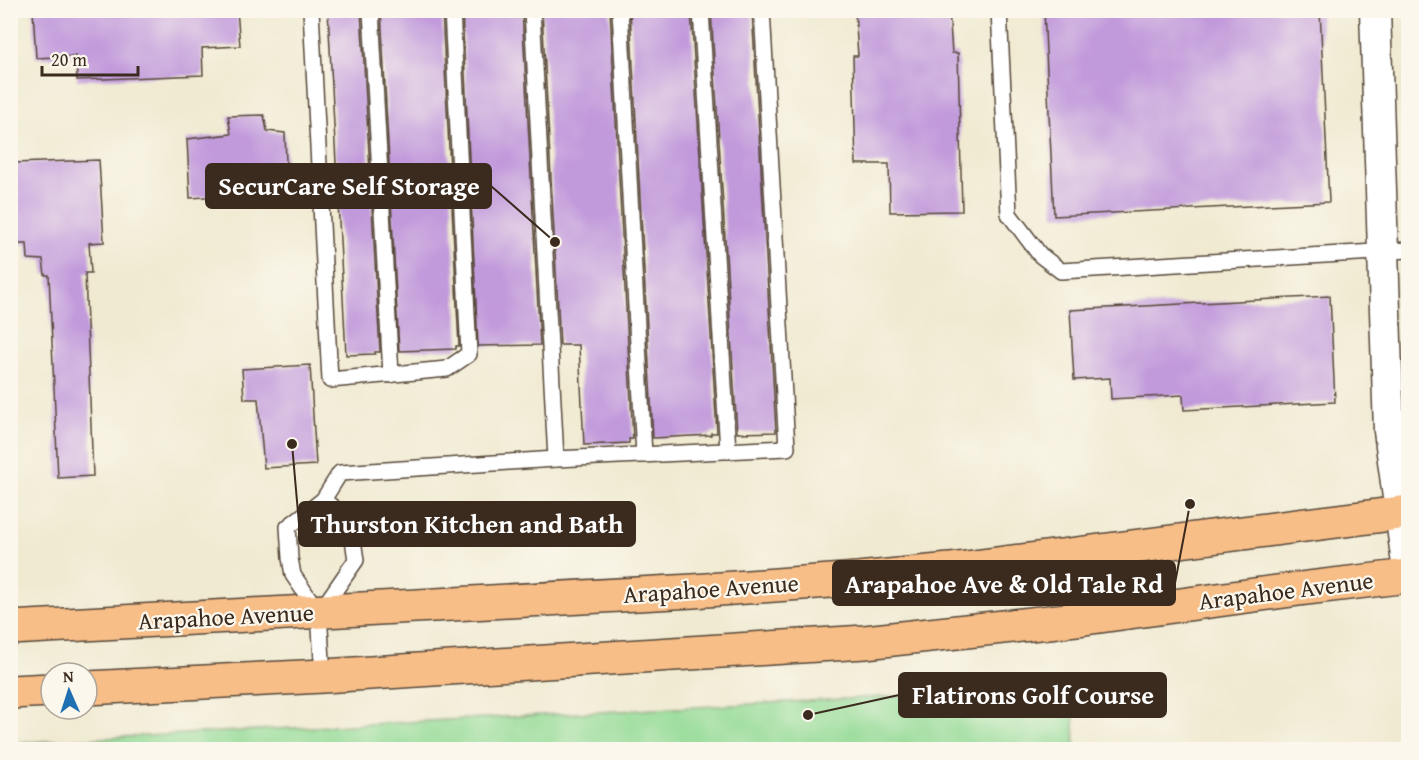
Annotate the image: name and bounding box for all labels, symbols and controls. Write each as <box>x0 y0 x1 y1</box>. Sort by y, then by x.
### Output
scale bar <box>42 39 138 77</box>
text: 20 m <box>51 46 87 73</box>
callout: SecurCare Self Storage <box>206 164 491 208</box>
text: SecurCare Self Storage <box>218 166 480 205</box>
callout: Thurston Kitchen and Bath <box>299 502 635 546</box>
text: Thurston Kitchen and Bath <box>311 504 624 543</box>
callout: Arapahoe Ave & Old Tale Rd <box>833 561 1175 605</box>
street label: Arapahoe Avenue <box>1197 562 1375 619</box>
text: Arapahoe Ave & Old Tale Rd <box>845 564 1163 603</box>
street label: Arapahoe Avenue <box>622 565 800 612</box>
street label: Arapahoe Avenue <box>137 594 315 639</box>
north arrow <box>39 661 99 721</box>
text: N <box>62 664 74 688</box>
callout: Flatirons Golf Course <box>899 673 1166 717</box>
text: Flatirons Golf Course <box>912 675 1154 714</box>

